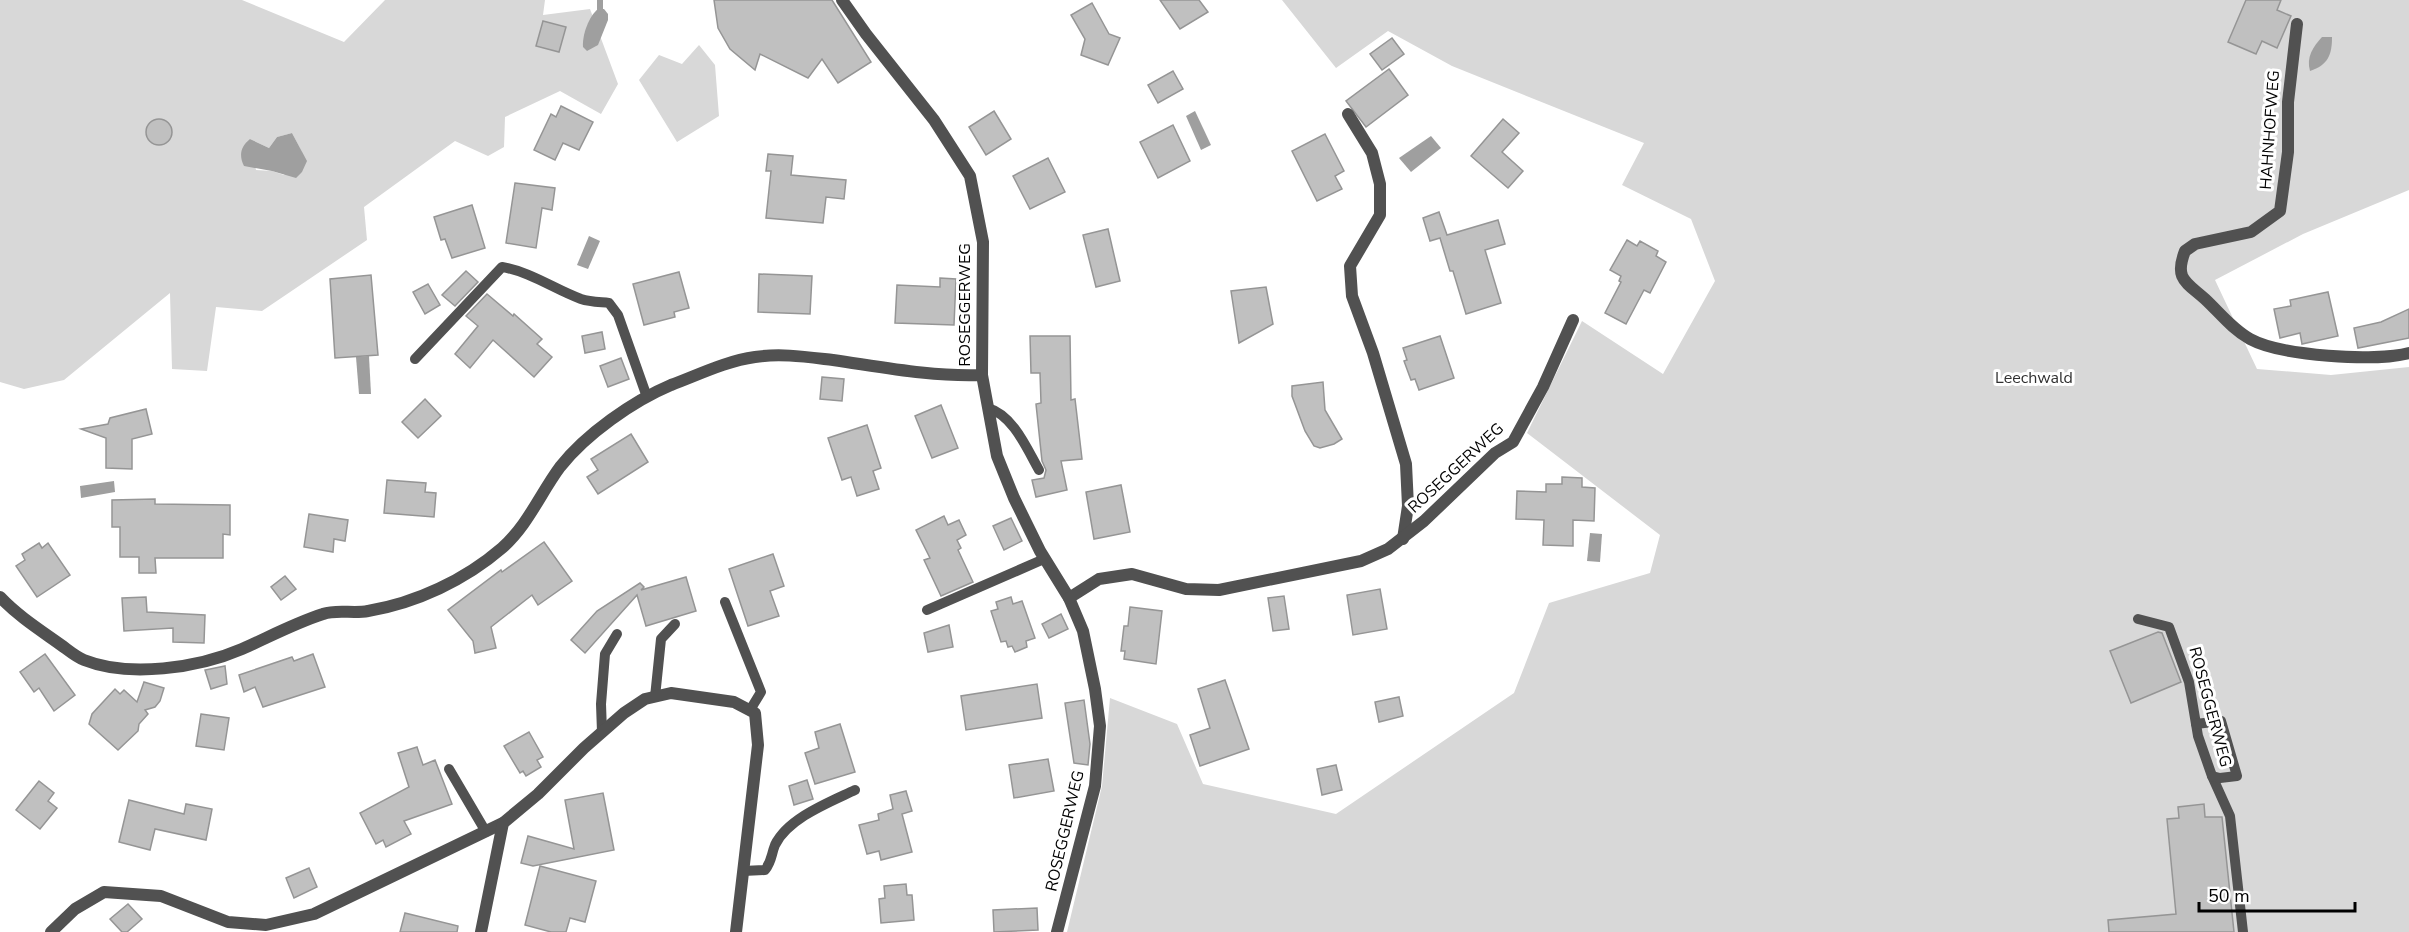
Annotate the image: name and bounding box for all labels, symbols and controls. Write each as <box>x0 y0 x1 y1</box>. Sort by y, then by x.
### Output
street label: HAHNHOFWEG <box>2255 70 2285 190</box>
street label: ROSEGGERWEG <box>954 243 976 367</box>
park label: Leechwald <box>1995 367 2073 389</box>
street label: ROSEGGERWEG <box>1403 418 1509 518</box>
street label: ROSEGGERWEG <box>2183 644 2237 770</box>
street label: ROSEGGERWEG <box>1040 768 1090 894</box>
scale bar <box>2199 875 2355 913</box>
text: 50 m <box>2208 884 2250 908</box>

